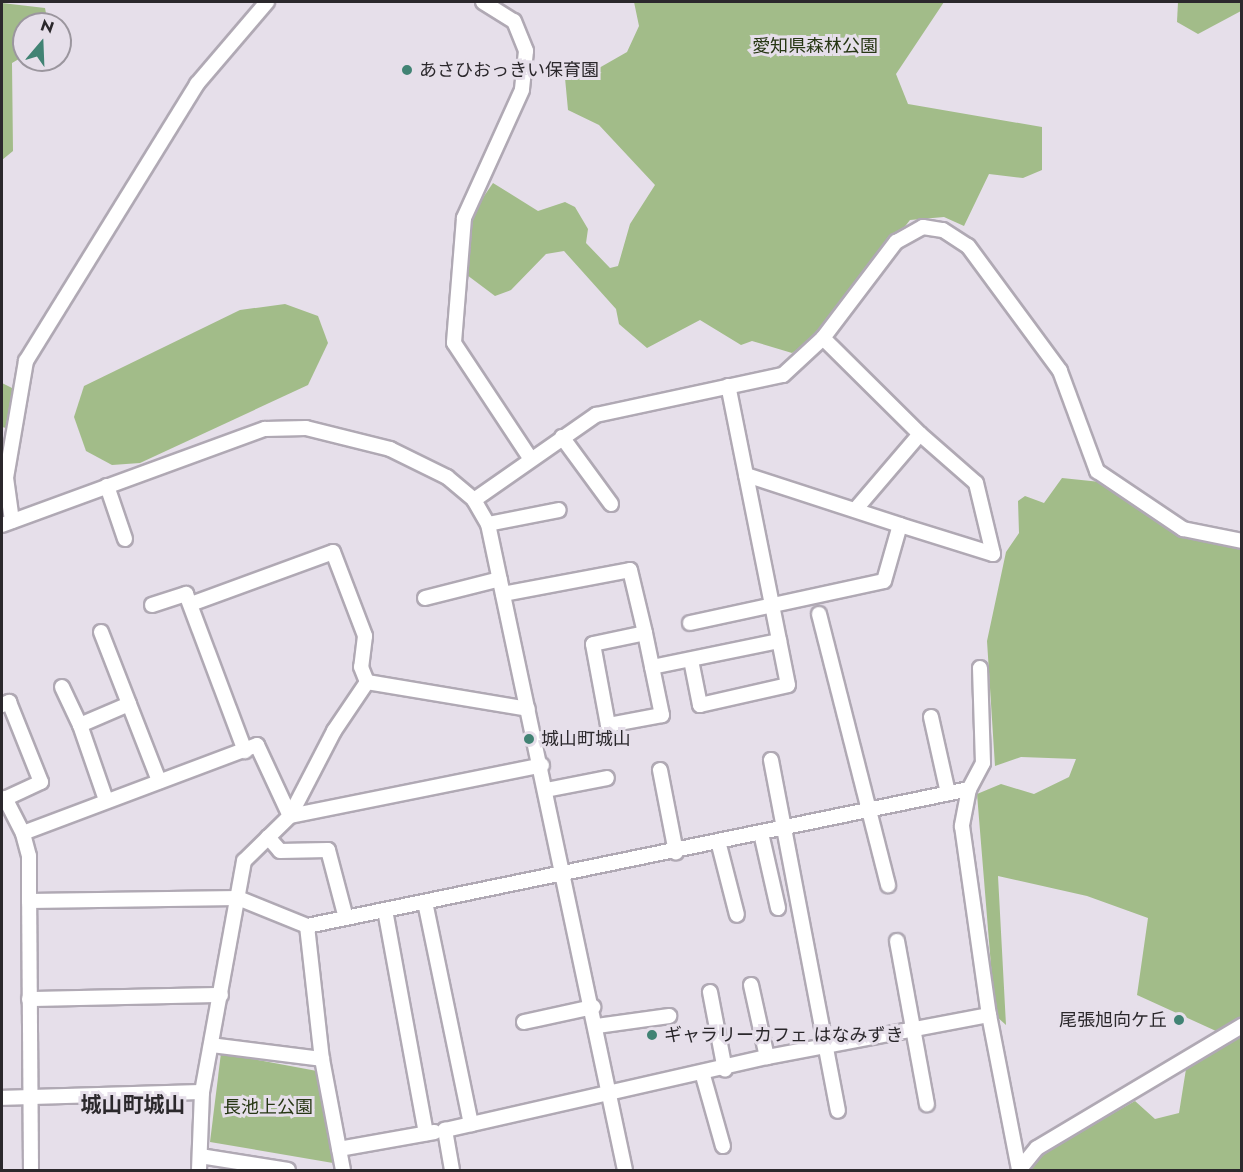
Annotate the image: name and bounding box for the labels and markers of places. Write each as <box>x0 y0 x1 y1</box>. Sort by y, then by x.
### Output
place label: あさひおっきい保育園 <box>419 59 599 81</box>
marker: あさひおっきい保育園 <box>400 63 414 77</box>
place label: 城山町城山 <box>541 728 631 750</box>
marker: 城山町城山 <box>522 732 536 746</box>
place label: 尾張旭向ケ丘 <box>1059 1009 1167 1031</box>
marker: 尾張旭向ケ丘 <box>1172 1013 1186 1027</box>
place label: ギャラリーカフェ はなみずき <box>664 1024 903 1046</box>
marker: ギャラリーカフェ はなみずき <box>645 1028 659 1042</box>

